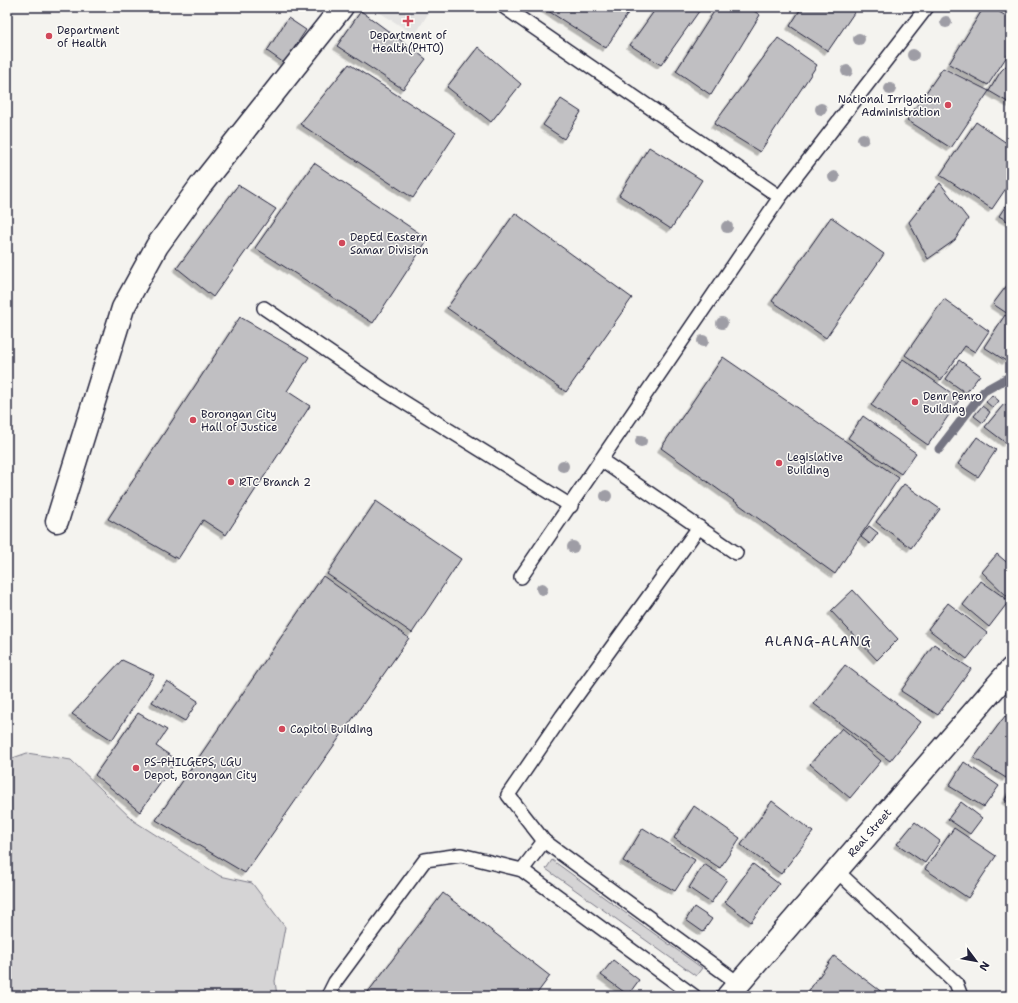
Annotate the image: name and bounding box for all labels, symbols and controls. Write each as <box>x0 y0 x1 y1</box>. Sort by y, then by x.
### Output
marker: Department of Health(PHTO) <box>402 15 414 27</box>
place label: Department of Health <box>57 23 120 51</box>
place label: Department of Health(PHTO) <box>369 28 448 56</box>
marker: Department of Health <box>44 31 54 41</box>
place label: National Irrigation Administration <box>838 92 940 120</box>
marker: National Irrigation Administration <box>943 100 953 110</box>
place label: DepEd Eastern Samar Division <box>350 230 429 258</box>
marker: DepEd Eastern Samar Division <box>337 238 347 248</box>
place label: Denr Penro Building <box>923 389 982 417</box>
marker: Denr Penro Building <box>910 397 920 407</box>
place label: Borongan City Hall of Justice <box>201 407 278 435</box>
marker: Borongan City Hall of Justice <box>188 415 198 425</box>
place label: Legislative Building <box>787 450 843 478</box>
marker: Legislative Building <box>774 458 784 468</box>
place label: RTC Branch 2 <box>239 475 311 490</box>
marker: RTC Branch 2 <box>226 477 236 487</box>
district label: ALANG-ALANG <box>765 633 871 650</box>
place label: Capitol Building <box>290 722 373 737</box>
marker: Capitol Building <box>277 724 287 734</box>
place label: PS-PHILGEPS, LGU Depot, Borongan City <box>144 755 257 783</box>
marker: PS-PHILGEPS, LGU Depot, Borongan City <box>131 763 141 773</box>
street label: Real Street <box>845 805 895 860</box>
north arrow <box>956 941 996 981</box>
text: N <box>975 958 993 974</box>

